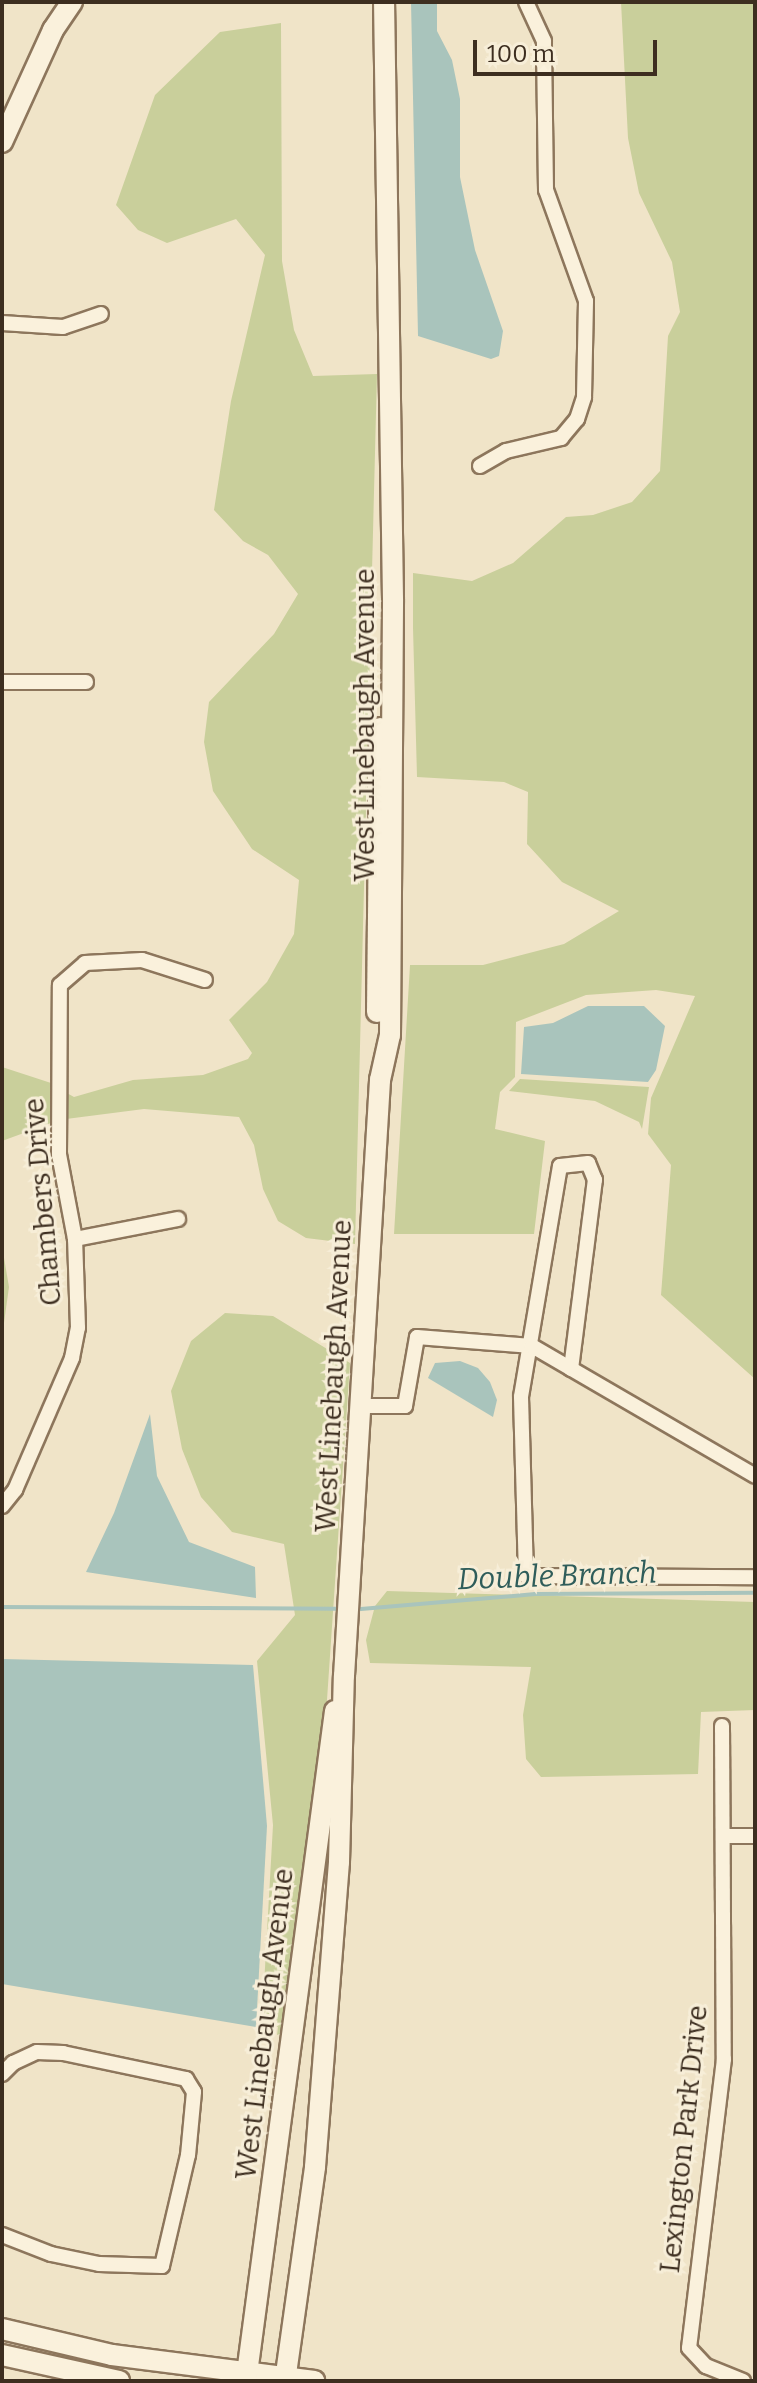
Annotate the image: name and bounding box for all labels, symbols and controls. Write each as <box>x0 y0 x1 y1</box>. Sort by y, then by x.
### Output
scale bar <box>477 24 661 74</box>
text: 100 m <box>487 40 555 68</box>
street label: West Linebaugh Avenue <box>348 568 382 882</box>
street label: Chambers Drive <box>17 1097 69 1307</box>
street label: West Linebaugh Avenue <box>309 1219 359 1533</box>
water label: Double Branch <box>457 1555 657 1597</box>
street label: West Linebaugh Avenue <box>229 1867 301 2181</box>
street label: Lexington Park Drive <box>653 2004 715 2274</box>

